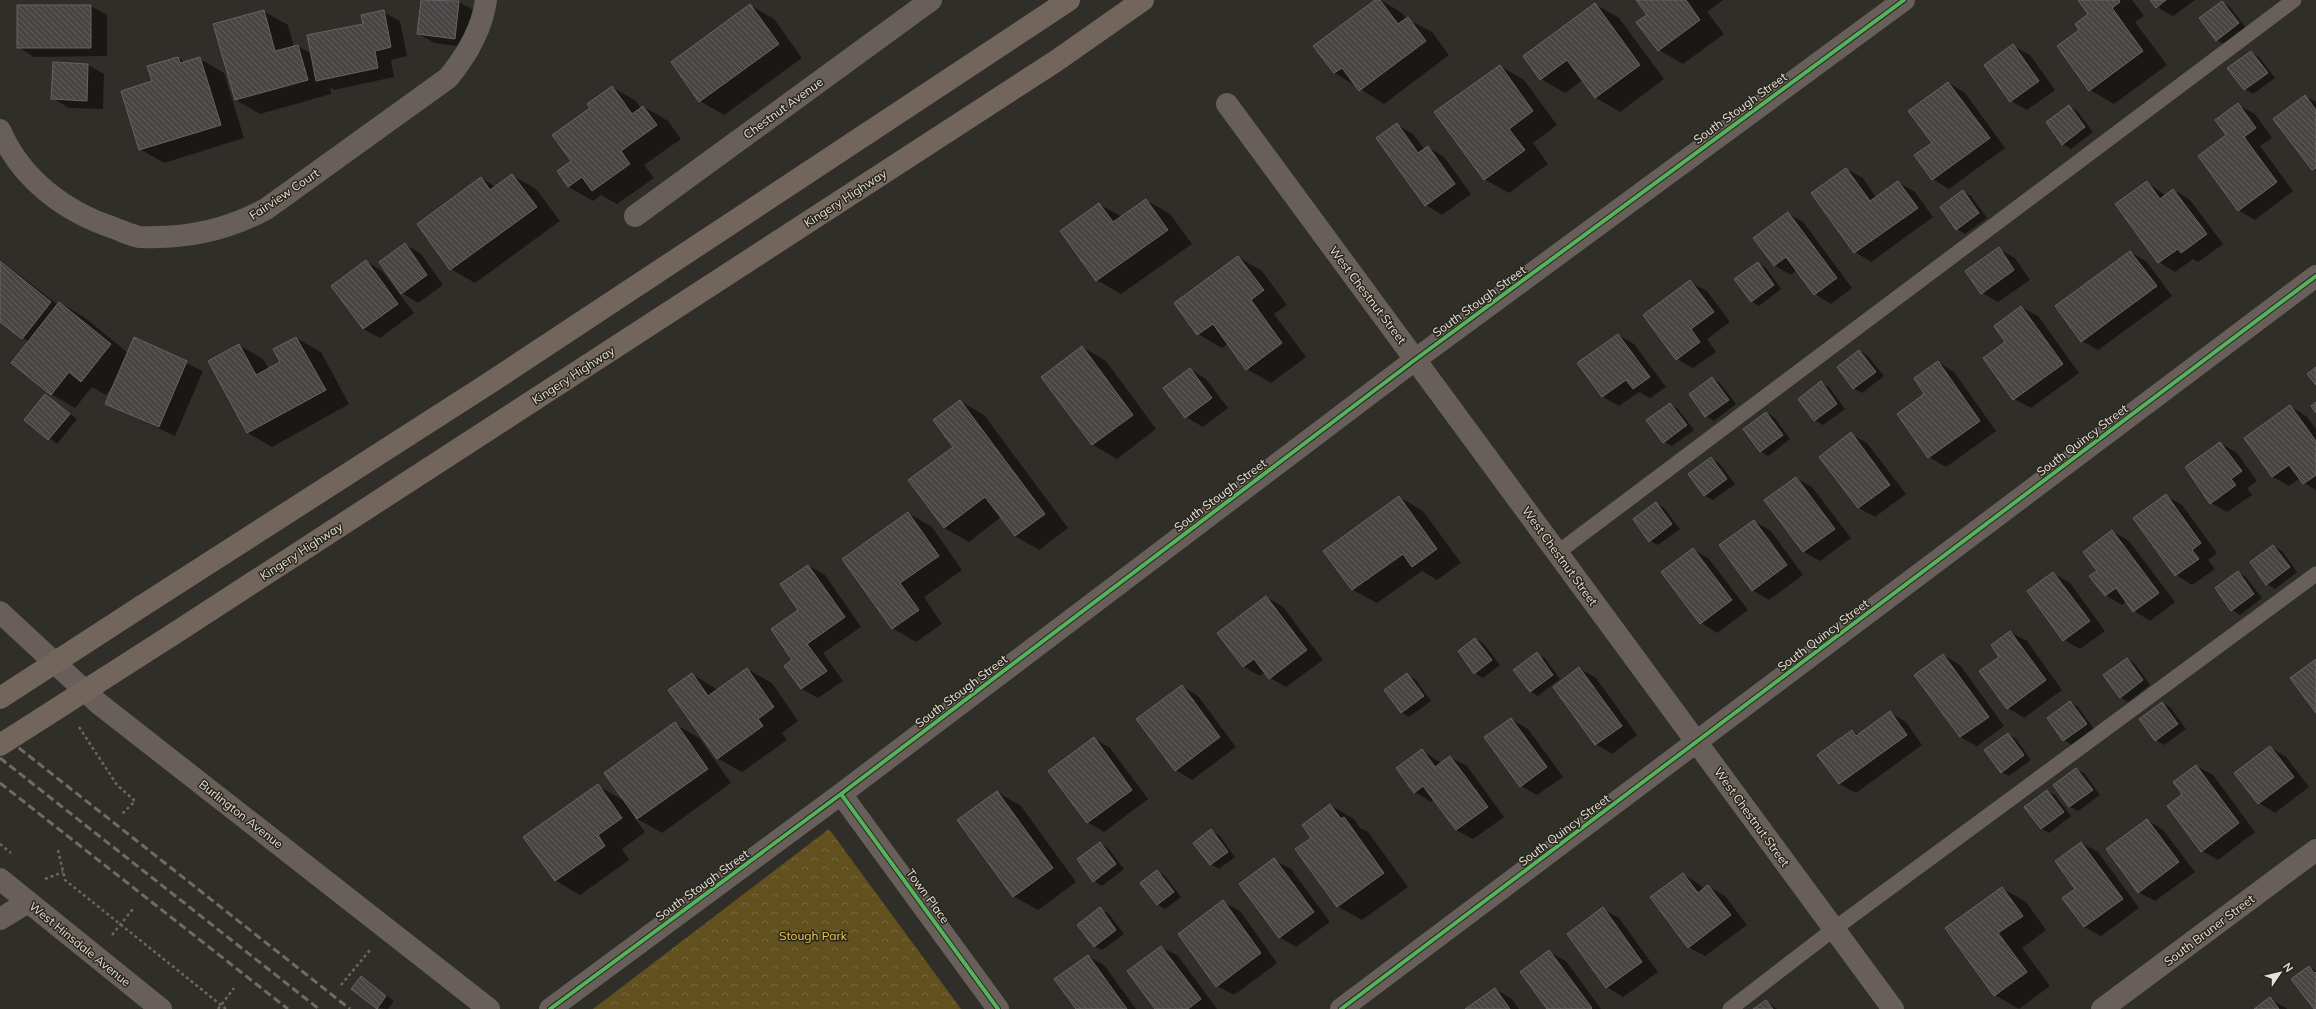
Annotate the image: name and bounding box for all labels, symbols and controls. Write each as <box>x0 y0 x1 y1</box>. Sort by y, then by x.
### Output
street label: South Stough Street <box>1690 69 1790 147</box>
street label: Chestnut Avenue <box>740 74 826 142</box>
street label: Fairview Court <box>246 165 322 223</box>
street label: Kingery Highway <box>801 165 890 230</box>
street label: West Chestnut Street <box>1326 243 1410 347</box>
street label: South Stough Street <box>1429 262 1529 340</box>
street label: Kingery Highway <box>529 342 618 407</box>
street label: South Quincy Street <box>2033 401 2131 479</box>
street label: South Stough Street <box>1171 455 1269 535</box>
street label: West Chestnut Street <box>1519 504 1601 608</box>
street label: Kingery Highway <box>257 518 346 583</box>
street label: South Quincy Street <box>1774 596 1872 674</box>
street label: South Stough Street <box>912 651 1010 731</box>
street label: West Chestnut Street <box>1711 765 1793 869</box>
street label: Burlington Avenue <box>196 777 286 851</box>
street label: South Quincy Street <box>1515 791 1613 869</box>
street label: South Stough Street <box>652 846 752 924</box>
street label: Town Place <box>903 866 953 926</box>
street label: South Bruner Street <box>2161 891 2257 969</box>
street label: West Hinsdale Avenue <box>26 898 134 990</box>
park label: Stough Park <box>779 928 848 943</box>
north arrow <box>2260 953 2300 993</box>
text: N <box>2280 960 2296 975</box>

